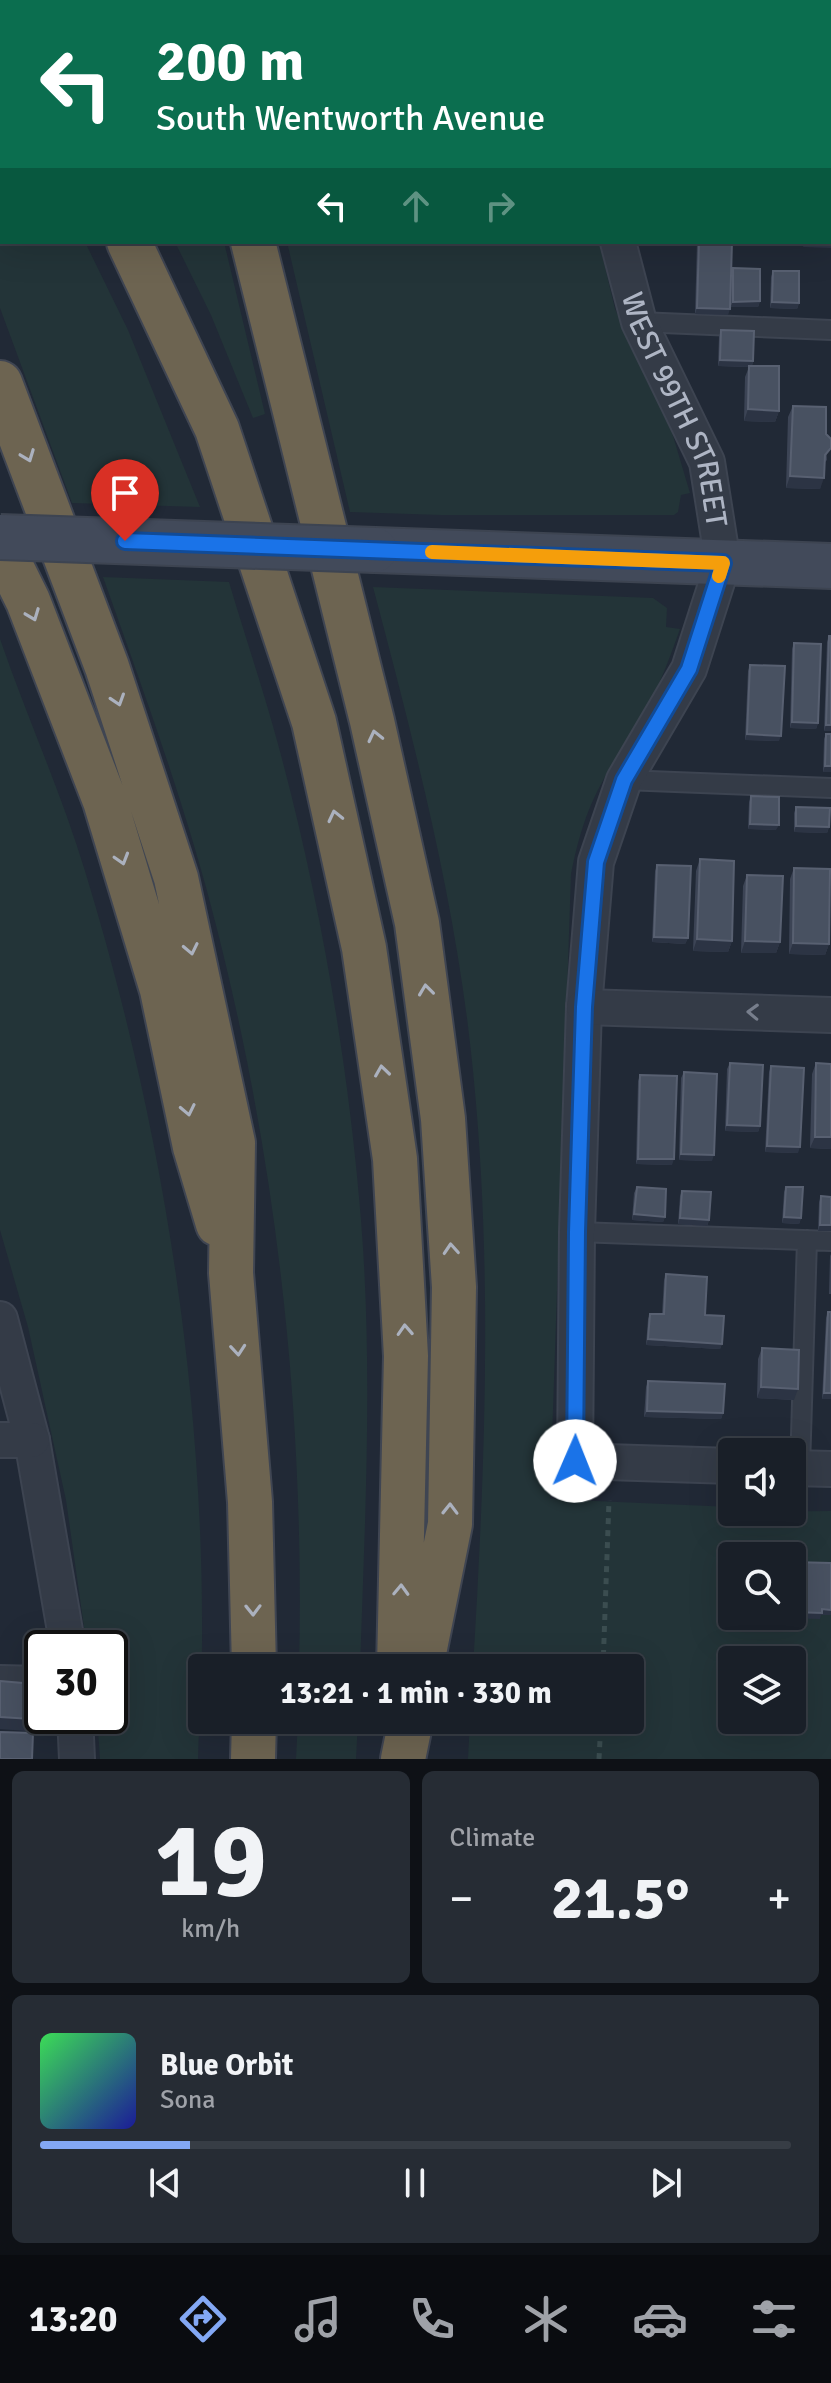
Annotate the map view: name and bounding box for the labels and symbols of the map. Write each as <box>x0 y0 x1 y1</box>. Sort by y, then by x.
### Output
street label: WEST 99TH STREET <box>613 288 735 530</box>
one-way arrow <box>18 448 35 462</box>
pin <box>91 459 159 541</box>
one-way arrow <box>23 607 40 621</box>
one-way arrow <box>108 692 124 706</box>
one-way arrow <box>367 729 384 743</box>
one-way arrow <box>327 810 344 823</box>
one-way arrow <box>113 852 129 865</box>
one-way arrow <box>182 942 199 955</box>
one-way arrow <box>418 983 435 997</box>
one-way arrow <box>746 1004 759 1021</box>
one-way arrow <box>374 1064 391 1078</box>
one-way arrow <box>179 1103 196 1117</box>
one-way arrow <box>443 1242 460 1255</box>
one-way arrow <box>397 1323 414 1336</box>
one-way arrow <box>229 1344 246 1357</box>
position arrow <box>533 1419 617 1503</box>
one-way arrow <box>441 1502 459 1515</box>
one-way arrow <box>393 1583 410 1596</box>
one-way arrow <box>244 1604 261 1617</box>
speed limit sign: 30 <box>24 1630 128 1734</box>

